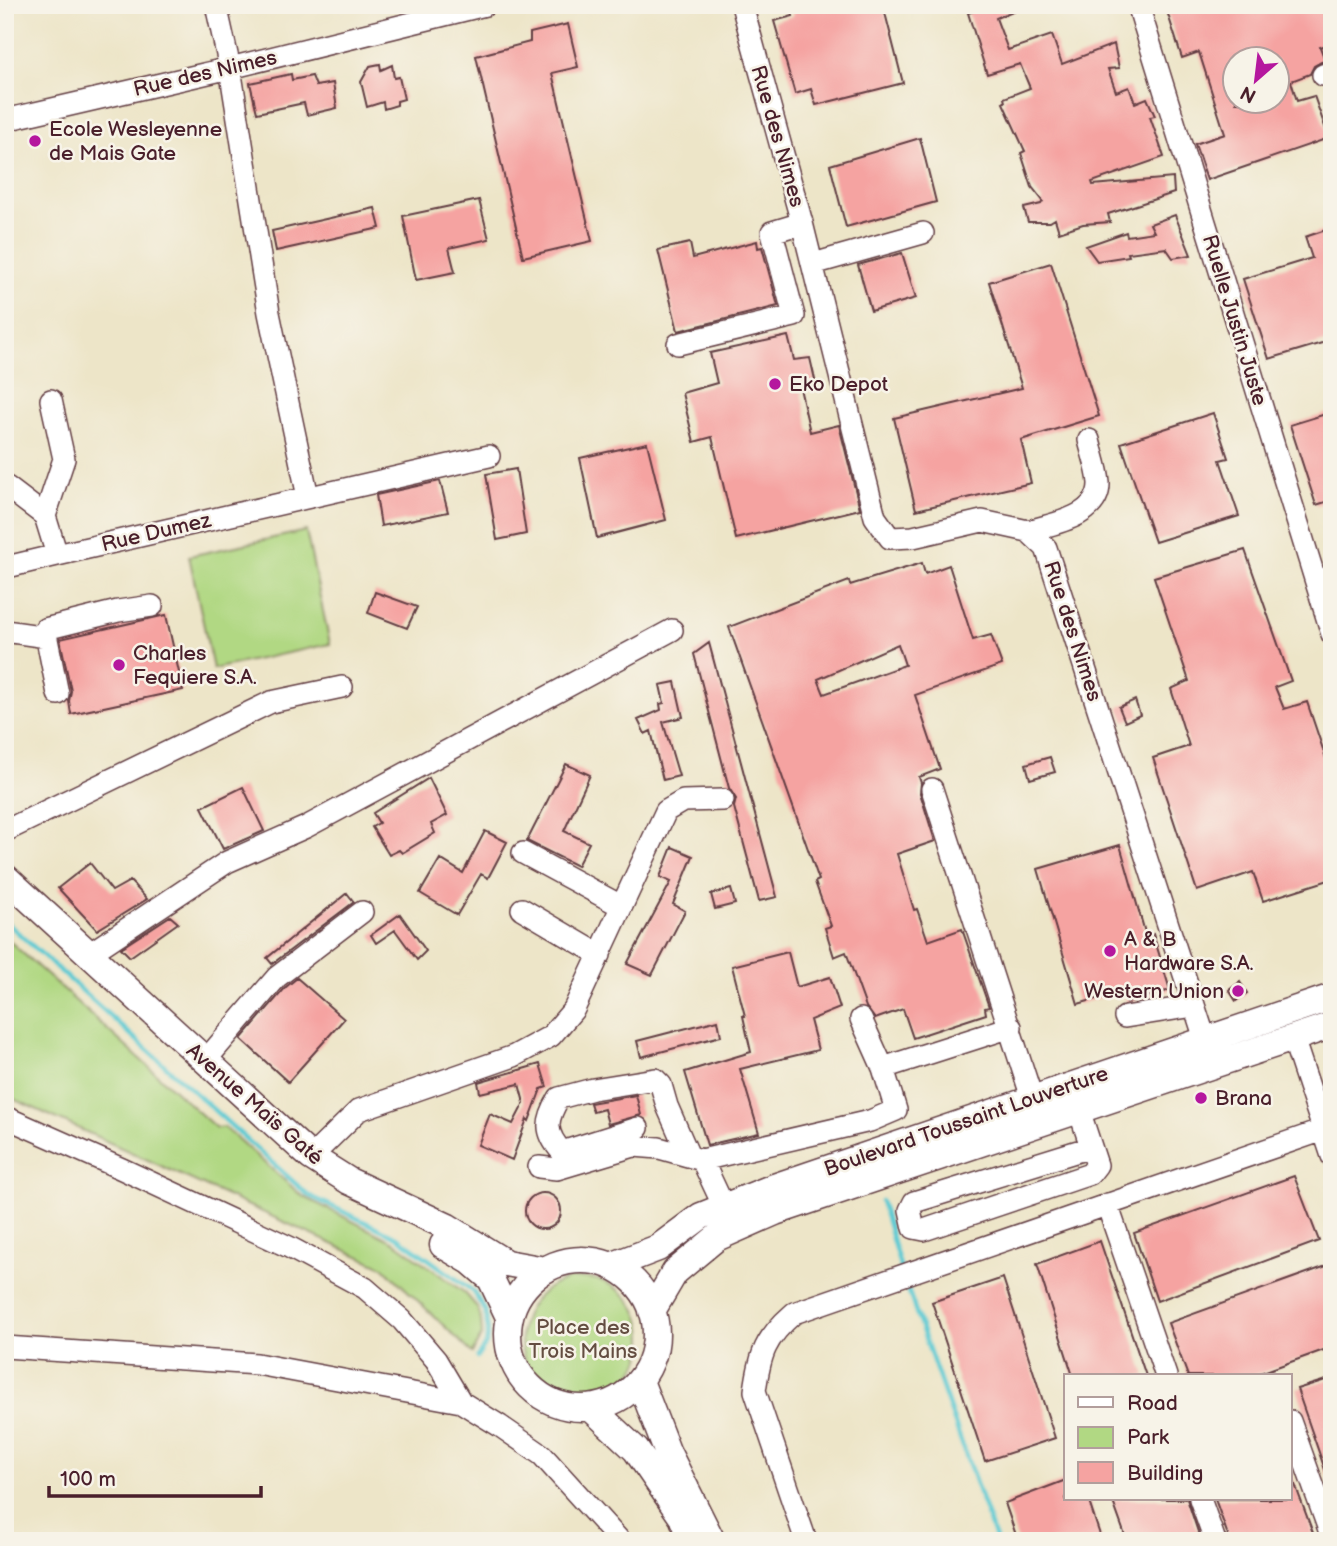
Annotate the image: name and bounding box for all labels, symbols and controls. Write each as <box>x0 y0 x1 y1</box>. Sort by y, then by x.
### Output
street label: Rue des Nimes <box>131 45 279 102</box>
north arrow <box>1222 46 1292 116</box>
street label: Rue des Nimes <box>745 62 810 210</box>
text: N <box>1237 80 1260 107</box>
place label: Ecole Wesleyenne de Mais Gate <box>49 117 222 166</box>
marker: Ecole Wesleyenne de Mais Gate <box>27 133 43 149</box>
street label: Ruelle Justin Juste <box>1197 232 1272 409</box>
place label: Eko Depot <box>789 372 889 397</box>
marker: Eko Depot <box>767 376 783 392</box>
street label: Rue Dumez <box>99 508 214 557</box>
street label: Rue des Nimes <box>1038 558 1107 705</box>
place label: Charles Fequiere S.A. <box>133 641 257 690</box>
marker: Charles Fequiere S.A. <box>111 657 127 673</box>
place label: A & B Hardware S.A. <box>1124 927 1254 976</box>
marker: A & B Hardware S.A. <box>1102 943 1118 959</box>
place label: Western Union <box>1084 979 1224 1004</box>
marker: Western Union <box>1230 983 1246 999</box>
street label: Avenue Maïs Gaté <box>181 1038 328 1171</box>
street label: Boulevard Toussaint Louverture <box>821 1061 1111 1182</box>
place label: Brana <box>1215 1086 1272 1111</box>
marker: Brana <box>1193 1090 1209 1106</box>
park label: Place des Trois Mains <box>529 1315 637 1364</box>
legend <box>1064 1374 1292 1500</box>
text: Road <box>1127 1391 1178 1416</box>
text: Park <box>1127 1425 1170 1450</box>
scale bar <box>49 1455 261 1499</box>
text: Building <box>1127 1461 1203 1486</box>
text: 100 m <box>60 1467 116 1492</box>

